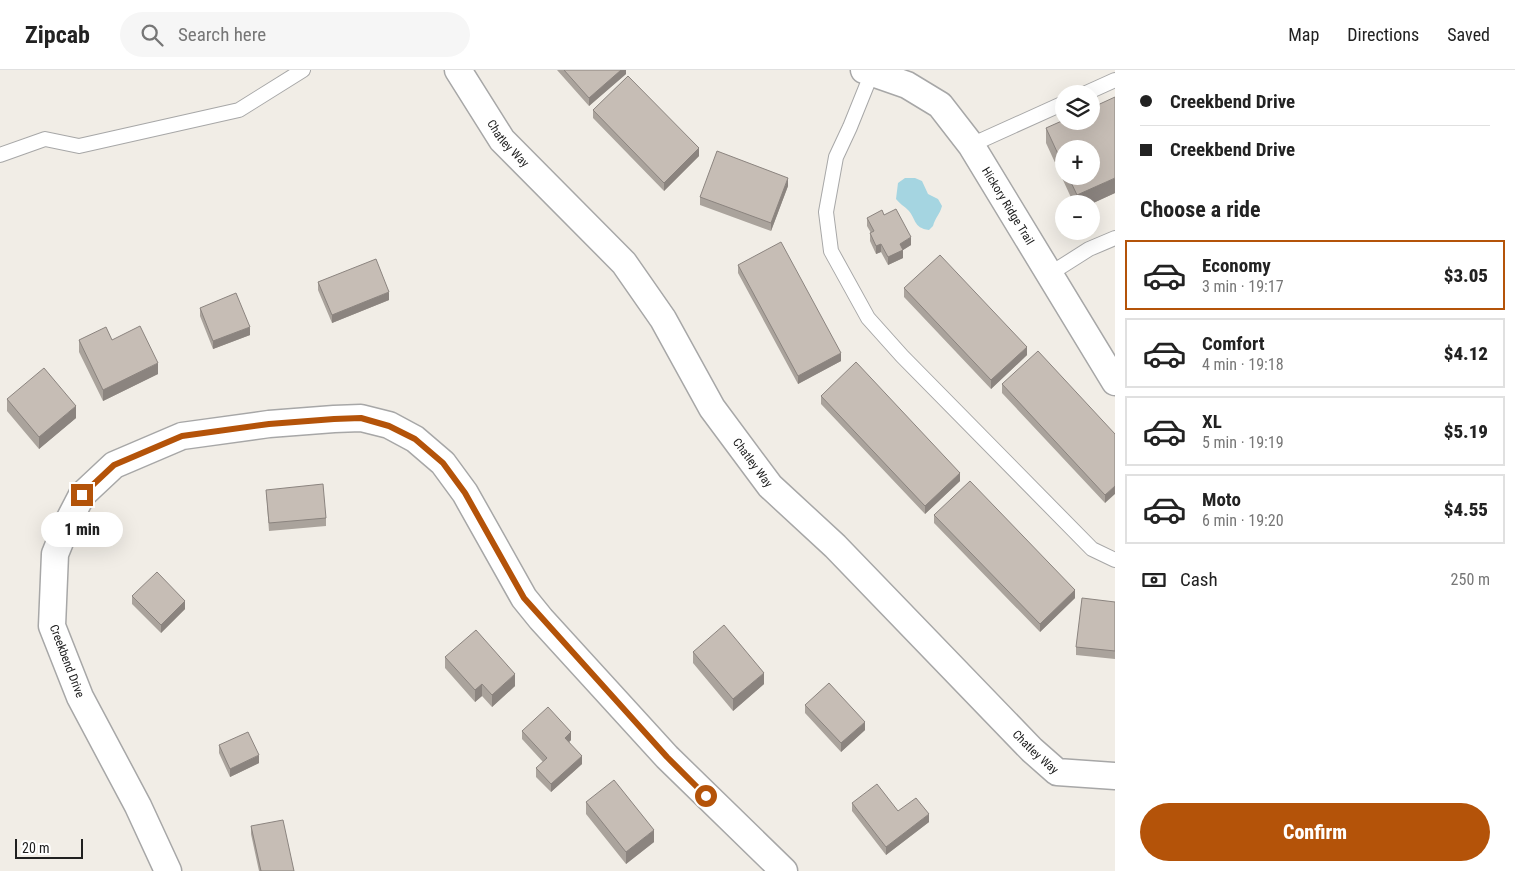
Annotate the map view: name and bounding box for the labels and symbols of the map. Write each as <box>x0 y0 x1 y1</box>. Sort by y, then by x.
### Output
street label: Chatley Way <box>484 117 532 170</box>
street label: Hickory Ridge Trail <box>979 164 1037 247</box>
street label: Chatley Way <box>730 435 776 490</box>
route end <box>71 484 93 506</box>
callout: 1 min <box>41 512 123 548</box>
street label: Creekbend Drive <box>47 623 87 700</box>
street label: Chatley Way <box>1010 727 1061 777</box>
route start <box>695 785 717 807</box>
scale bar <box>15 836 82 859</box>

